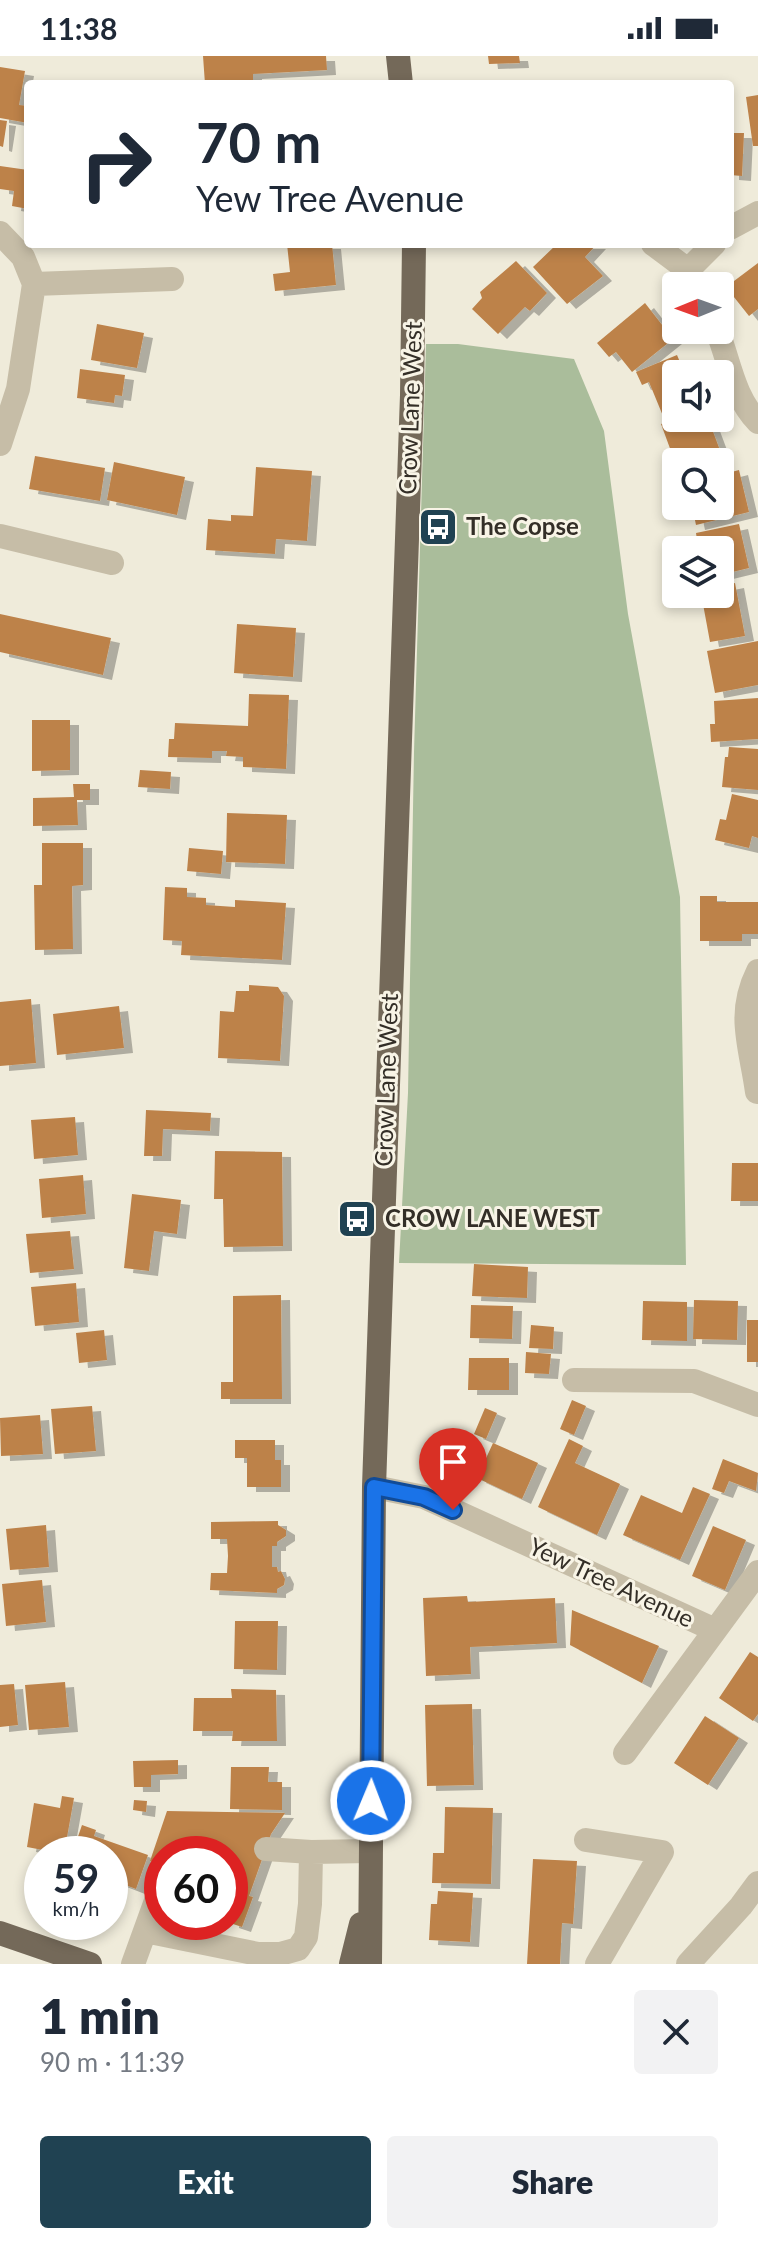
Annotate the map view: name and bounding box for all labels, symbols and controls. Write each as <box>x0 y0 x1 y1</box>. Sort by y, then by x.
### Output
text: 11:38 <box>40 10 117 46</box>
text: 70 m <box>196 108 321 175</box>
icon: right <box>64 112 168 216</box>
text: Yew Tree Avenue <box>196 176 464 220</box>
north arrow <box>662 272 734 344</box>
map controls <box>662 272 734 608</box>
street label: Crow Lane West <box>392 320 427 495</box>
button: sound <box>662 360 734 432</box>
button: search <box>662 448 734 520</box>
bus stop icon: The Copse <box>417 506 459 548</box>
place label: The Copse <box>466 511 579 540</box>
button: layers <box>662 536 734 608</box>
street label: Crow Lane West <box>368 992 403 1167</box>
bus stop icon: CROW LANE WEST <box>336 1198 378 1240</box>
place label: CROW LANE WEST <box>385 1203 600 1232</box>
pin <box>419 1428 487 1510</box>
icon: arrive <box>431 1440 475 1484</box>
street label: Yew Tree Avenue <box>525 1531 699 1633</box>
position arrow <box>329 1759 413 1843</box>
speed limit sign: 60 <box>144 1836 248 1940</box>
text: 59 <box>53 1854 99 1902</box>
text: km/h <box>53 1896 99 1920</box>
text: 1 min <box>40 1987 160 2044</box>
button: close <box>634 1990 718 2074</box>
text: 90 m · 11:39 <box>40 2046 185 2078</box>
button: Exit <box>40 2136 371 2228</box>
button: Share <box>387 2136 718 2228</box>

